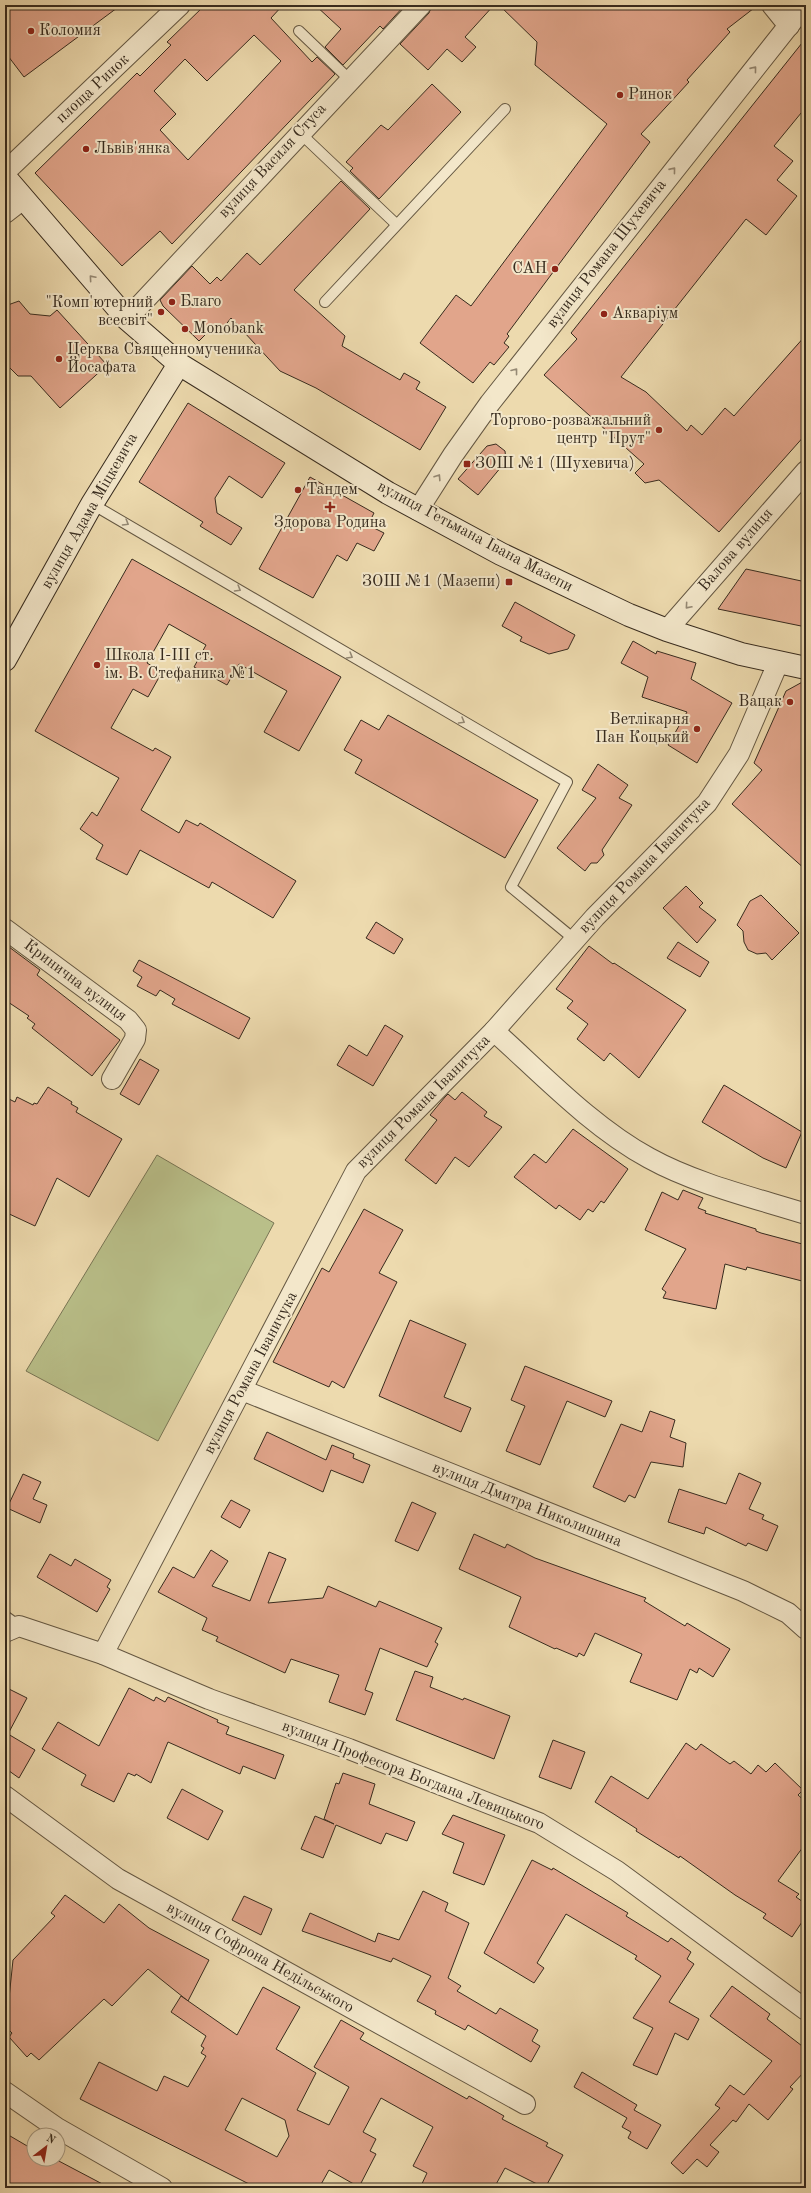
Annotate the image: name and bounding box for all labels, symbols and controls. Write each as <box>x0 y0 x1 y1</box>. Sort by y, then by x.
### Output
place label: Коломия <box>39 23 101 39</box>
marker: Коломия <box>26 26 36 36</box>
street label: площа Ринок <box>53 51 133 127</box>
one-way arrow <box>750 66 757 73</box>
place label: Ринок <box>628 87 672 103</box>
marker: Ринок <box>615 90 625 100</box>
street label: вулиця Василя Стуса <box>216 101 330 221</box>
place label: Львів'янка <box>94 141 171 157</box>
marker: Львів'янка <box>81 144 91 154</box>
one-way arrow <box>669 168 676 175</box>
street label: вулиця Романа Шухевича <box>544 177 670 331</box>
place label: САН <box>512 261 547 277</box>
marker: САН <box>550 264 560 274</box>
one-way arrow <box>89 275 96 283</box>
place label: Благо <box>180 294 221 310</box>
place label: "Комп'ютерний всесвіт" <box>45 295 153 329</box>
marker: Благо <box>167 297 177 307</box>
place label: Акваріум <box>612 306 678 322</box>
marker: "Комп'ютерний всесвіт" <box>156 307 166 317</box>
marker: Акваріум <box>599 309 609 319</box>
place label: Monobank <box>193 321 264 337</box>
marker: Monobank <box>180 324 190 334</box>
place label: Церква Священномученика Йосафата <box>67 342 262 376</box>
marker: Церква Священномученика Йосафата <box>54 354 64 364</box>
one-way arrow <box>510 369 517 376</box>
place label: Торгово-розважальний центр "Прут" <box>490 413 651 447</box>
marker: Торгово-розважальний центр "Прут" <box>654 425 664 435</box>
street label: вулиця Адама Міцкевича <box>39 430 141 592</box>
place label: ЗОШ №1 (Шухевича) <box>475 455 635 472</box>
marker: ЗОШ №1 (Шухевича) <box>462 459 472 469</box>
one-way arrow <box>434 474 441 481</box>
street label: вулиця Гетьмана Івана Мазепи <box>375 479 575 595</box>
place label: Тандем <box>306 482 358 498</box>
marker: Тандем <box>293 485 303 495</box>
marker: Здорова Родина <box>325 502 335 512</box>
street label: Валова вулиця <box>696 505 776 595</box>
place label: Здорова Родина <box>274 515 386 531</box>
one-way arrow <box>122 519 129 526</box>
place label: ЗОШ №1 (Мазепи) <box>362 573 501 590</box>
marker: ЗОШ №1 (Мазепи) <box>504 577 514 587</box>
one-way arrow <box>234 585 241 592</box>
one-way arrow <box>685 601 692 608</box>
place label: Школа I-III ст. ім. В. Стефаника №1 <box>105 648 256 682</box>
one-way arrow <box>346 651 353 658</box>
marker: Школа I-III ст. ім. В. Стефаника №1 <box>92 660 102 670</box>
place label: Вацак <box>738 694 782 710</box>
marker: Вацак <box>785 697 795 707</box>
place label: Ветлікарня Пан Коцький <box>595 712 689 746</box>
one-way arrow <box>458 717 465 724</box>
marker: Ветлікарня Пан Коцький <box>692 724 702 734</box>
street label: вулиця Романа Іваничука <box>576 795 714 937</box>
street label: Кринична вулиця <box>21 937 129 1025</box>
street label: вулиця Романа Іваничука <box>354 1032 494 1172</box>
street label: вулиця Романа Іваничука <box>201 1289 301 1457</box>
street label: вулиця Дмитра Николишина <box>430 1460 624 1550</box>
street label: вулиця Професора Богдана Левицького <box>279 1718 547 1834</box>
street label: вулиця Софрона Недільського <box>164 1900 356 2016</box>
north arrow <box>26 2127 66 2167</box>
text: N <box>44 2133 57 2147</box>

